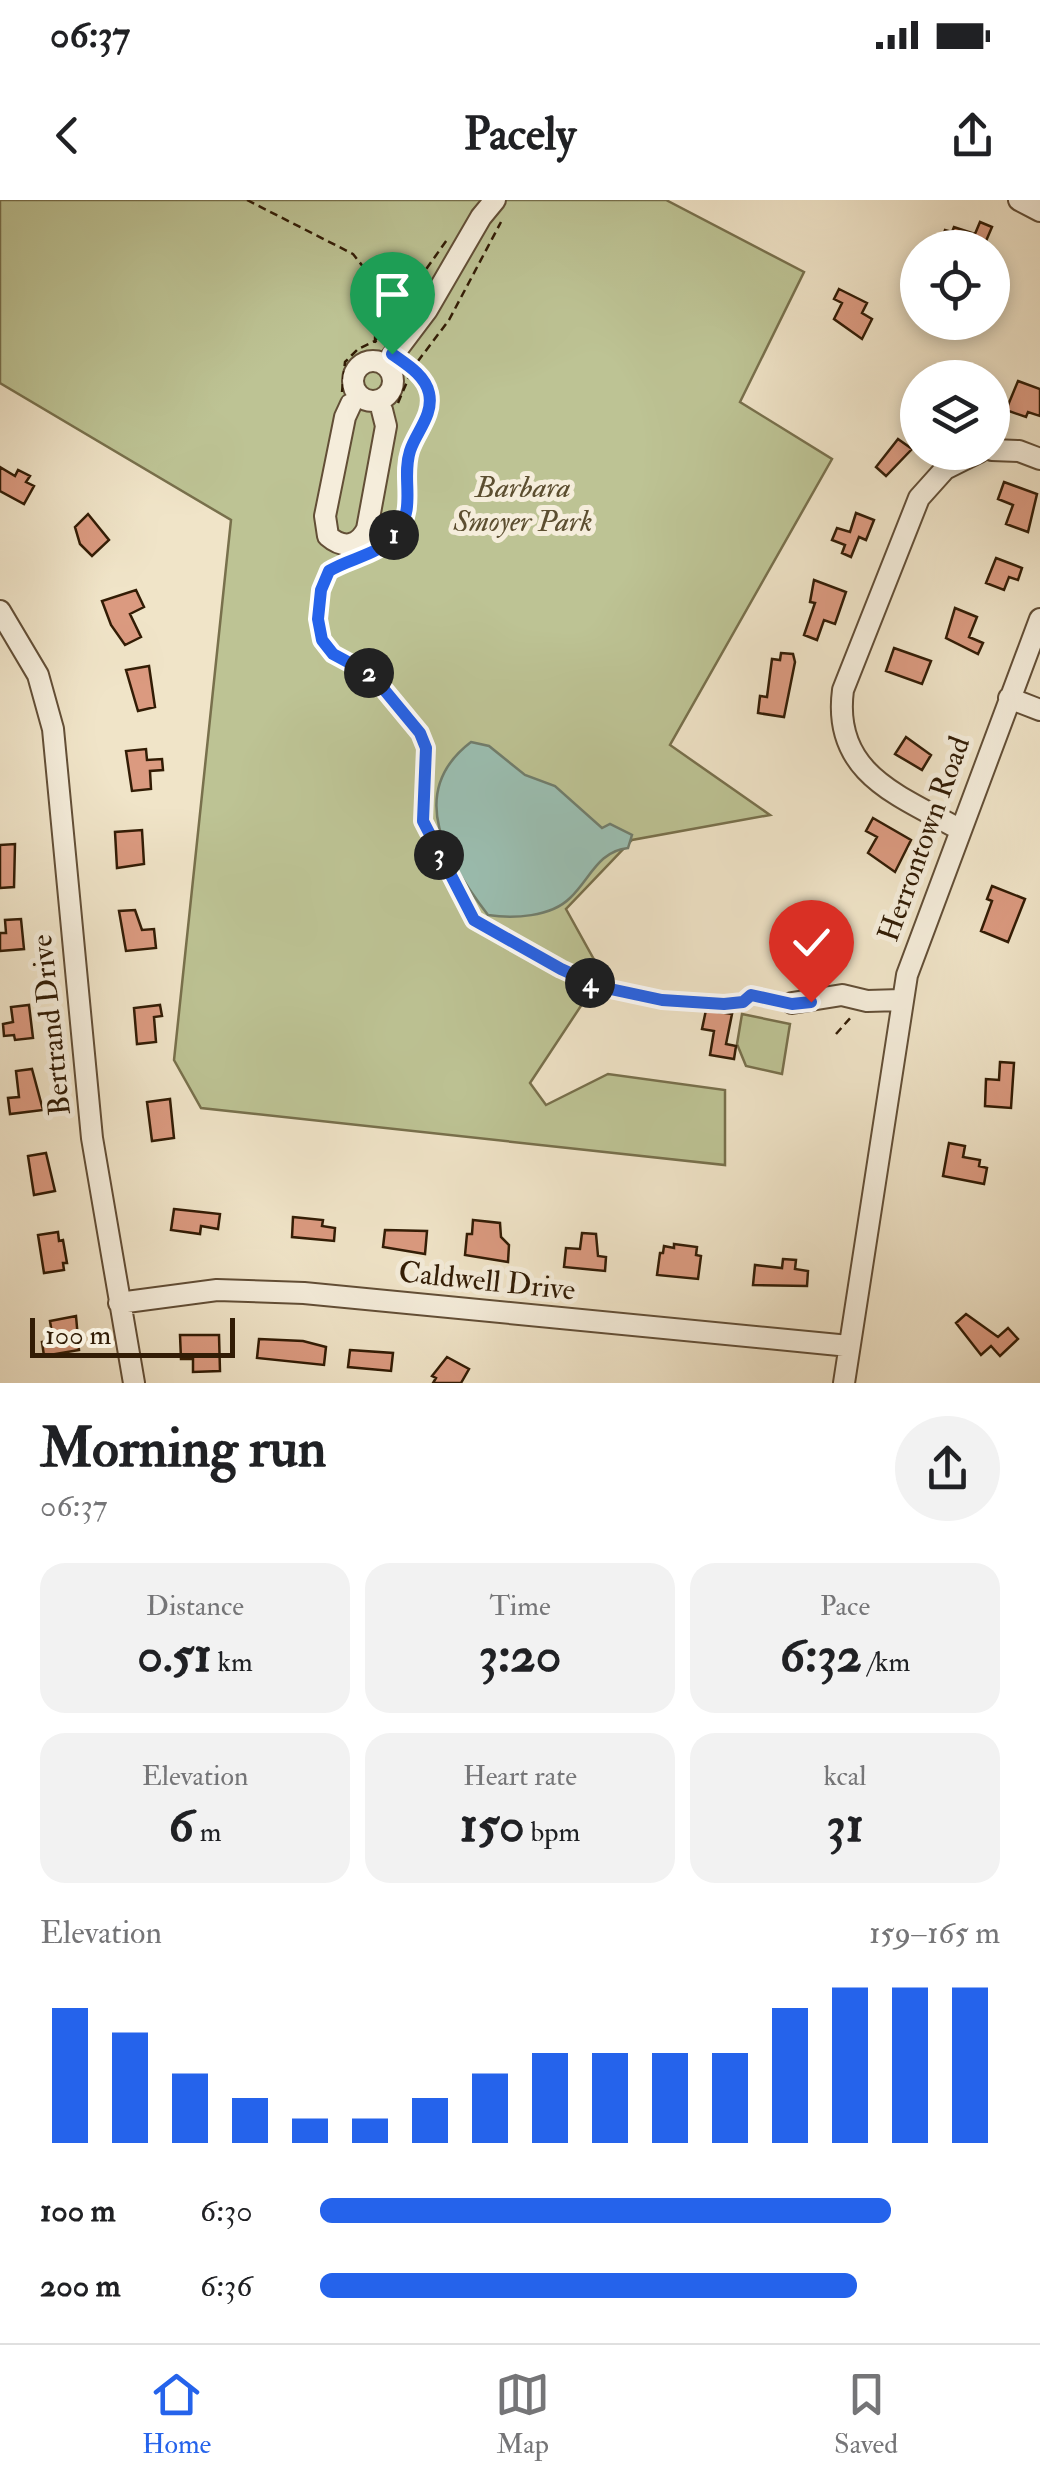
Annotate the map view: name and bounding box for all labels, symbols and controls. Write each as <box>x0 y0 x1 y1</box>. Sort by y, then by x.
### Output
text: 06:37 <box>50 11 130 59</box>
text: Pacely <box>464 107 576 163</box>
icon: back <box>40 108 95 163</box>
icon: share <box>945 108 1000 163</box>
map controls <box>900 230 1010 470</box>
button: locate <box>900 230 1010 340</box>
pin <box>350 252 435 355</box>
icon: arrive <box>365 267 420 322</box>
button: layers <box>900 360 1010 470</box>
park label: Barbara Smoyer Park <box>452 469 593 540</box>
pin: 1 <box>369 510 419 560</box>
text: 1 <box>389 517 399 552</box>
pin: 2 <box>344 648 394 698</box>
text: 2 <box>362 655 376 690</box>
street label: Herrontown Road <box>870 731 978 947</box>
pin: 3 <box>414 830 464 880</box>
text: 3 <box>434 837 444 872</box>
pin <box>769 900 854 1003</box>
icon: check <box>784 915 839 970</box>
street label: Bertrand Drive <box>23 933 79 1117</box>
pin: 4 <box>565 958 615 1008</box>
text: 4 <box>582 965 598 1000</box>
street label: Caldwell Drive <box>397 1253 577 1309</box>
scale bar <box>30 1313 235 1358</box>
text: 100 m <box>45 1318 111 1353</box>
text: Morning run <box>40 1414 326 1483</box>
button: share <box>895 1416 1000 1521</box>
text: 06:37 <box>40 1486 107 1526</box>
text: Distance <box>146 1589 244 1624</box>
text: Time <box>489 1589 551 1624</box>
text: Pace <box>820 1589 870 1624</box>
text: 0.51 <box>137 1624 212 1687</box>
text: 3:20 <box>479 1624 561 1687</box>
text: 6:32 <box>780 1624 862 1687</box>
text: km <box>212 1645 253 1680</box>
text: /km <box>862 1645 910 1680</box>
text: Elevation <box>142 1759 248 1794</box>
text: Heart rate <box>463 1759 577 1794</box>
text: kcal <box>824 1759 866 1794</box>
text: 6 <box>169 1794 194 1857</box>
text: 150 <box>460 1794 525 1857</box>
text: 31 <box>826 1794 864 1857</box>
text: m <box>194 1815 221 1850</box>
text: bpm <box>525 1815 580 1850</box>
text: Elevation <box>40 1913 162 1953</box>
text: 159–165 m <box>869 1913 1000 1953</box>
text: 100 m <box>40 2191 116 2231</box>
text: 6:30 <box>200 2191 253 2231</box>
text: 200 m <box>40 2266 121 2306</box>
text: 6:36 <box>200 2266 252 2306</box>
tab: Home <box>142 2367 211 2462</box>
tab: Map <box>495 2367 550 2462</box>
tab: Saved <box>834 2367 898 2462</box>

